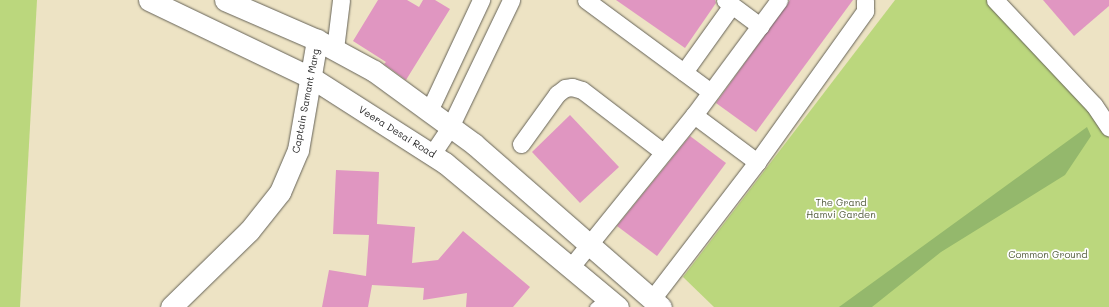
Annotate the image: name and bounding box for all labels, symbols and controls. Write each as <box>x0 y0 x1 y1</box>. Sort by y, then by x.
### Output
street label: Captain Samant Marg <box>290 48 322 154</box>
street label: Veera Desai Road <box>356 103 438 161</box>
park label: The Grand Hamvi Garden <box>806 196 876 220</box>
park label: Common Ground <box>1008 249 1088 261</box>

